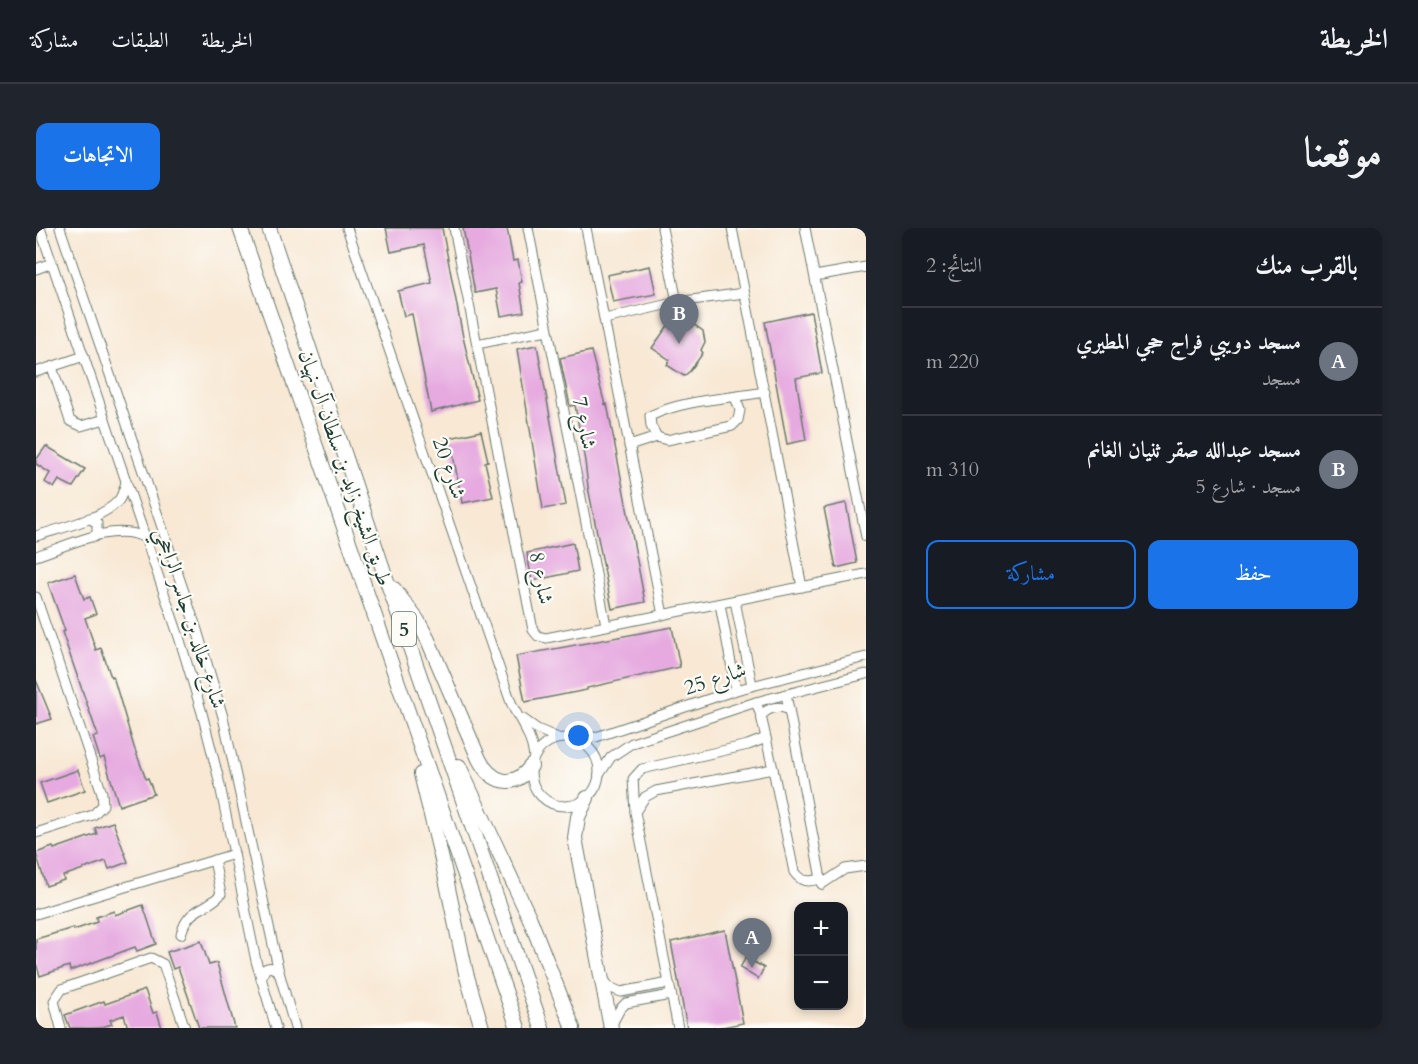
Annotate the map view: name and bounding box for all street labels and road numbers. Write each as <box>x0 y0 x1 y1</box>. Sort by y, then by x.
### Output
street label: طريق الشيخ زايد بن سلطان آل نهيان <box>287 346 399 591</box>
street label: شارع 7 <box>562 394 603 452</box>
street label: شارع 20 <box>422 433 473 504</box>
street label: شارع خالد بن جاسر الراجحي <box>142 524 233 714</box>
street label: شارع 8 <box>519 549 560 607</box>
road number: 5 <box>392 612 416 646</box>
street label: شارع 25 <box>680 655 751 705</box>

